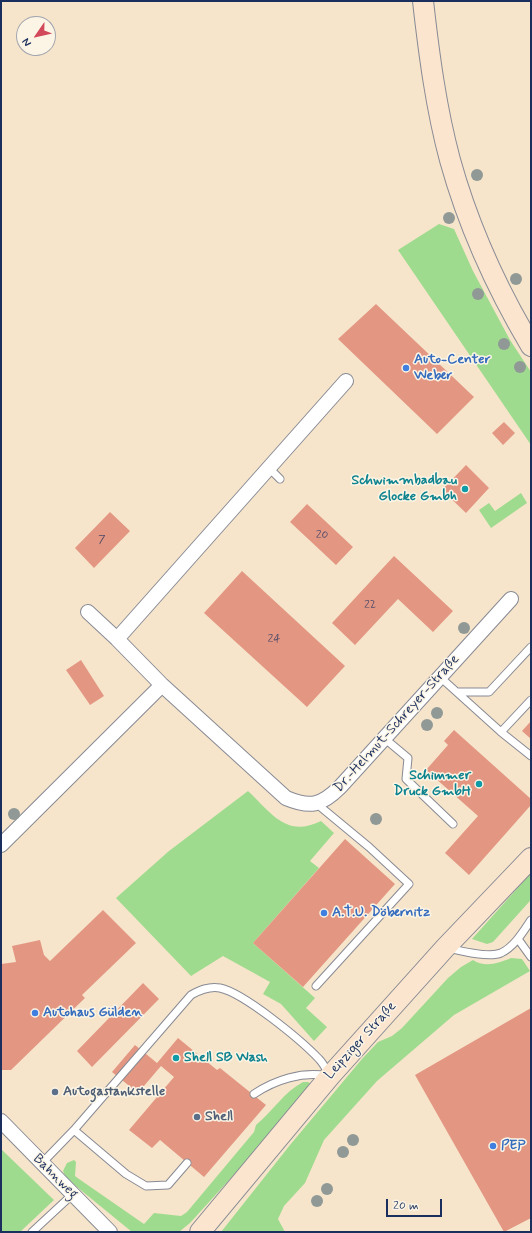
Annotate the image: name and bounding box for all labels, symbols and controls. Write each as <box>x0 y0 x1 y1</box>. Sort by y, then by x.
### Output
north arrow <box>16 16 56 56</box>
text: N <box>19 35 35 49</box>
place label: Auto-Center Weber <box>414 352 491 384</box>
marker: Auto-Center Weber <box>401 363 411 373</box>
place label: Schwimmbadbau Glocke Gmbh <box>351 473 457 506</box>
marker: Schwimmbadbau Glocke Gmbh <box>460 484 470 494</box>
house number: 20 <box>316 528 328 542</box>
house number: 7 <box>98 533 106 547</box>
house number: 22 <box>364 598 376 612</box>
house number: 24 <box>267 632 281 646</box>
street label: Dr.-Helmut-Schreyer-Straße <box>331 652 463 796</box>
place label: Schimmer Druck GmbH <box>394 768 471 800</box>
marker: Schimmer Druck GmbH <box>474 779 484 789</box>
place label: A.T.U. Döbernitz <box>332 905 430 921</box>
marker: A.T.U. Döbernitz <box>319 908 329 918</box>
street label: Leipziger Straße <box>322 999 400 1083</box>
place label: Autohaus Gülden <box>43 1005 142 1021</box>
marker: Autohaus Gülden <box>30 1008 40 1018</box>
place label: Shell SB Wash <box>184 1050 268 1066</box>
marker: Shell SB Wash <box>171 1053 181 1063</box>
place label: Autogastankstelle <box>63 1084 165 1100</box>
marker: Autogastankstelle <box>50 1087 60 1097</box>
place label: Shell <box>205 1109 233 1125</box>
marker: Shell <box>192 1112 202 1122</box>
place label: PEP <box>501 1138 526 1154</box>
marker: PEP <box>488 1141 498 1151</box>
street label: Bahnweg <box>29 1151 81 1203</box>
scale bar <box>388 1191 444 1217</box>
text: 20 m <box>393 1198 419 1214</box>

